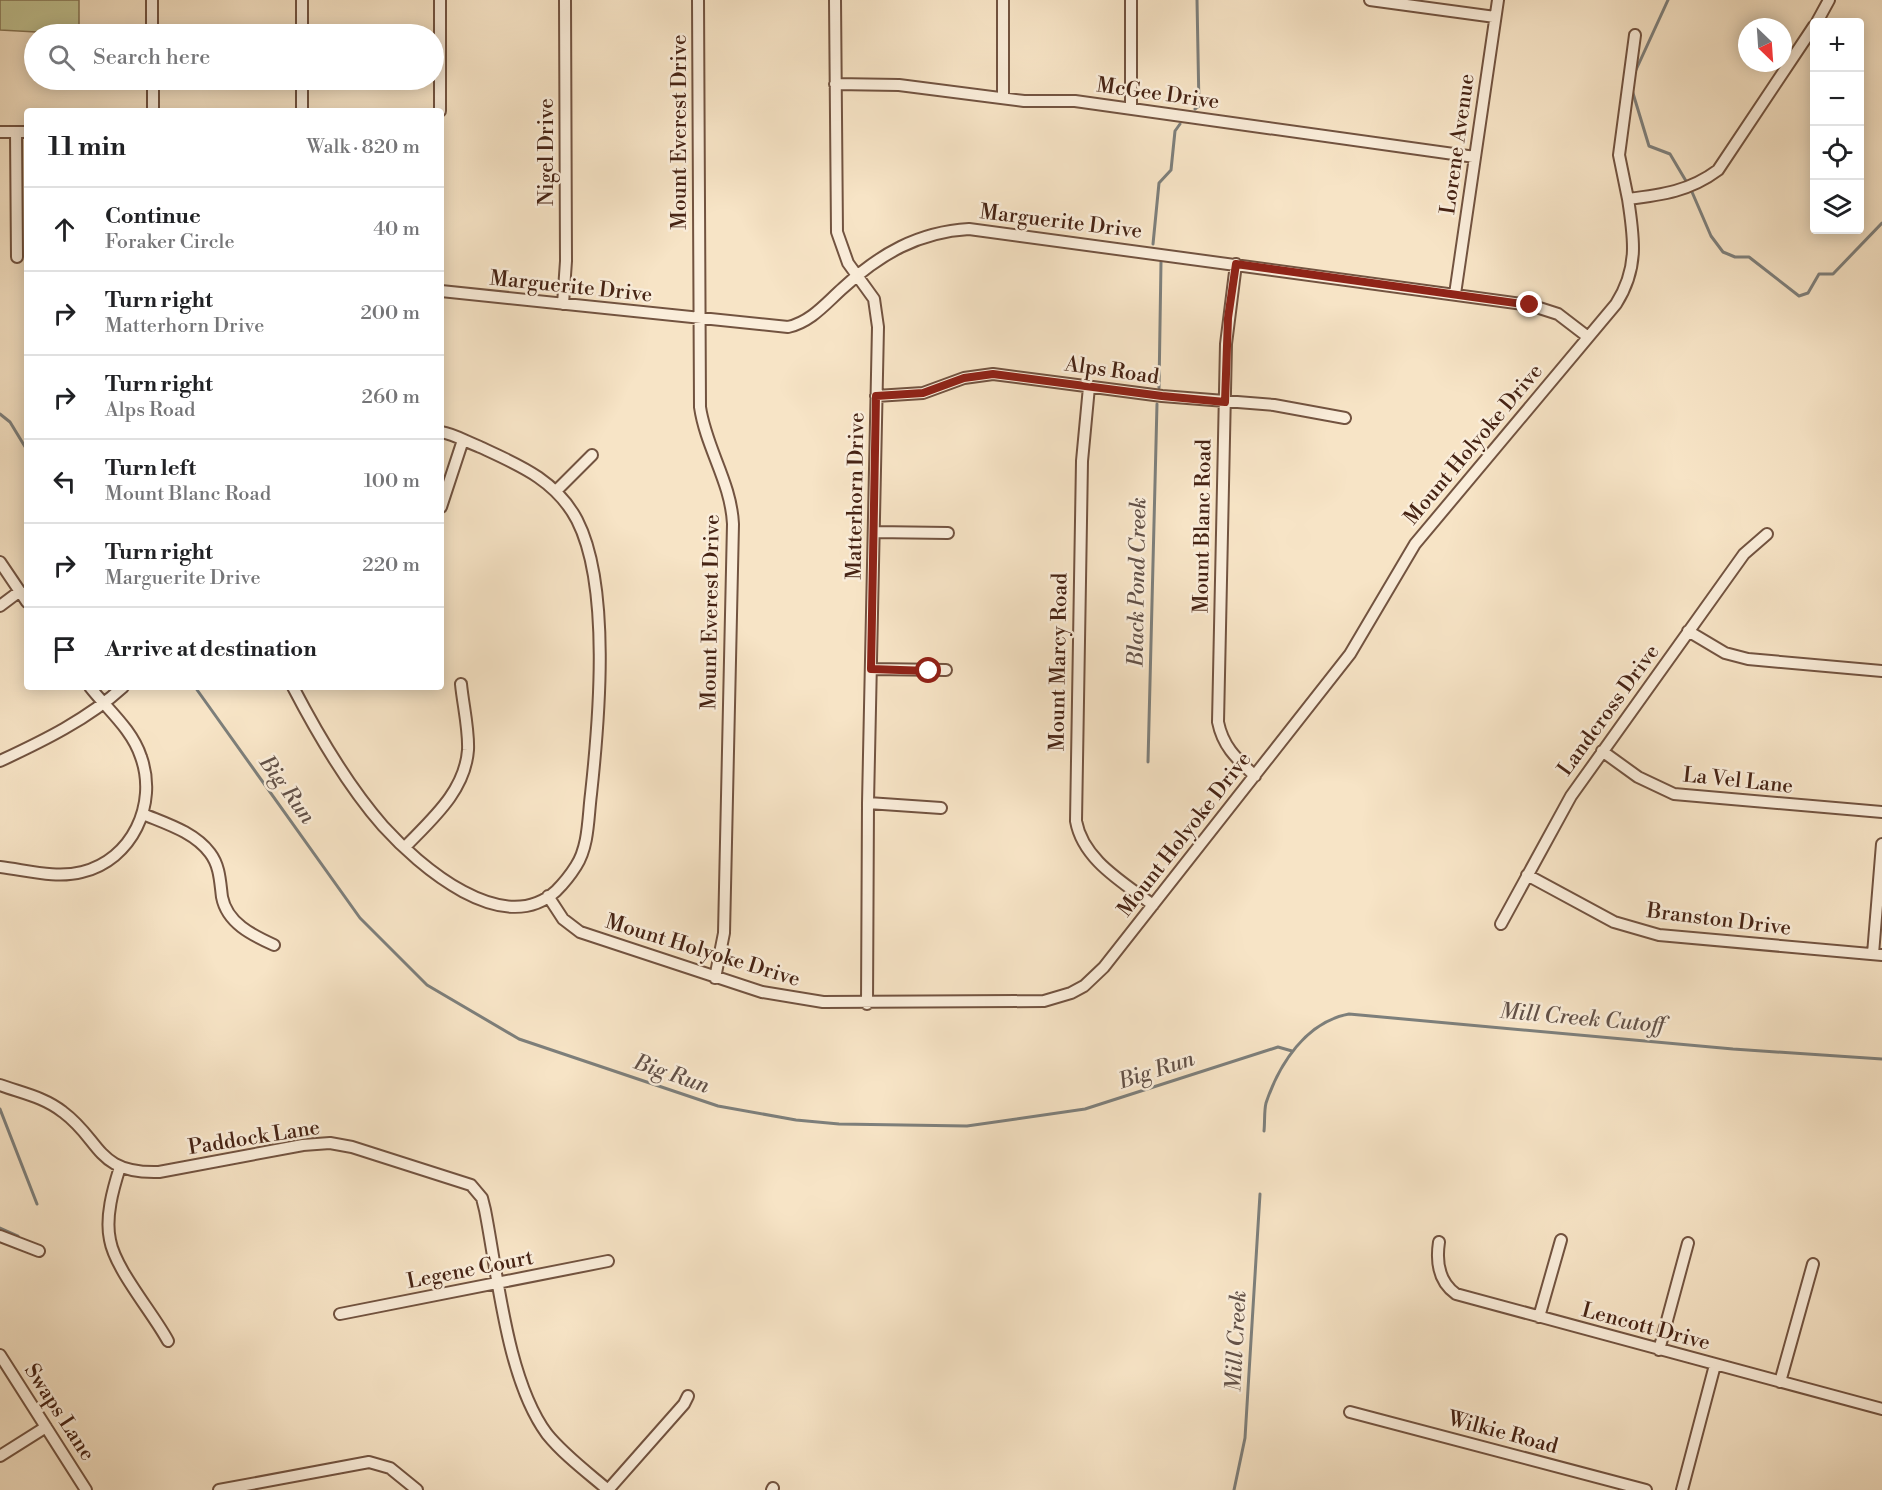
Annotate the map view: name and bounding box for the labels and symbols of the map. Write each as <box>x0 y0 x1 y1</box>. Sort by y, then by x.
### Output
north arrow <box>1738 18 1792 72</box>
street label: Mount Everest Drive <box>667 34 693 230</box>
street label: Lorene Avenue <box>1435 72 1481 216</box>
street label: McGee Drive <box>1095 73 1221 115</box>
street label: Nigel Drive <box>534 98 560 206</box>
street label: Marguerite Drive <box>978 199 1144 245</box>
street label: Marguerite Drive <box>488 266 654 308</box>
route end <box>1516 291 1542 317</box>
street label: Alps Road <box>1062 351 1161 390</box>
street label: Mount Holyoke Drive <box>1399 359 1549 530</box>
street label: Matterhorn Drive <box>842 412 870 580</box>
street label: Mount Blanc Road <box>1188 439 1218 613</box>
water label: Black Pond Creek <box>1123 497 1152 668</box>
street label: Mount Everest Drive <box>696 514 726 710</box>
street label: Mount Marcy Road <box>1044 573 1074 751</box>
street label: Landcross Drive <box>1552 640 1665 781</box>
route start <box>915 657 941 683</box>
street label: Mount Holyoke Drive <box>1112 747 1257 922</box>
water label: Big Run <box>252 749 321 830</box>
street label: La Vel Lane <box>1681 762 1794 800</box>
street label: Branston Drive <box>1644 898 1793 942</box>
street label: Mount Holyoke Drive <box>602 909 803 993</box>
water label: Mill Creek Cutoff <box>1498 998 1670 1040</box>
water label: Big Run <box>1114 1045 1198 1096</box>
water label: Big Run <box>629 1049 714 1100</box>
street label: Paddock Lane <box>186 1115 322 1161</box>
street label: Legene Court <box>405 1245 536 1295</box>
water label: Mill Creek <box>1220 1290 1253 1392</box>
street label: Lencott Drive <box>1579 1297 1713 1357</box>
street label: Swaps Lane <box>18 1359 100 1466</box>
street label: Wilkie Road <box>1444 1406 1561 1460</box>

